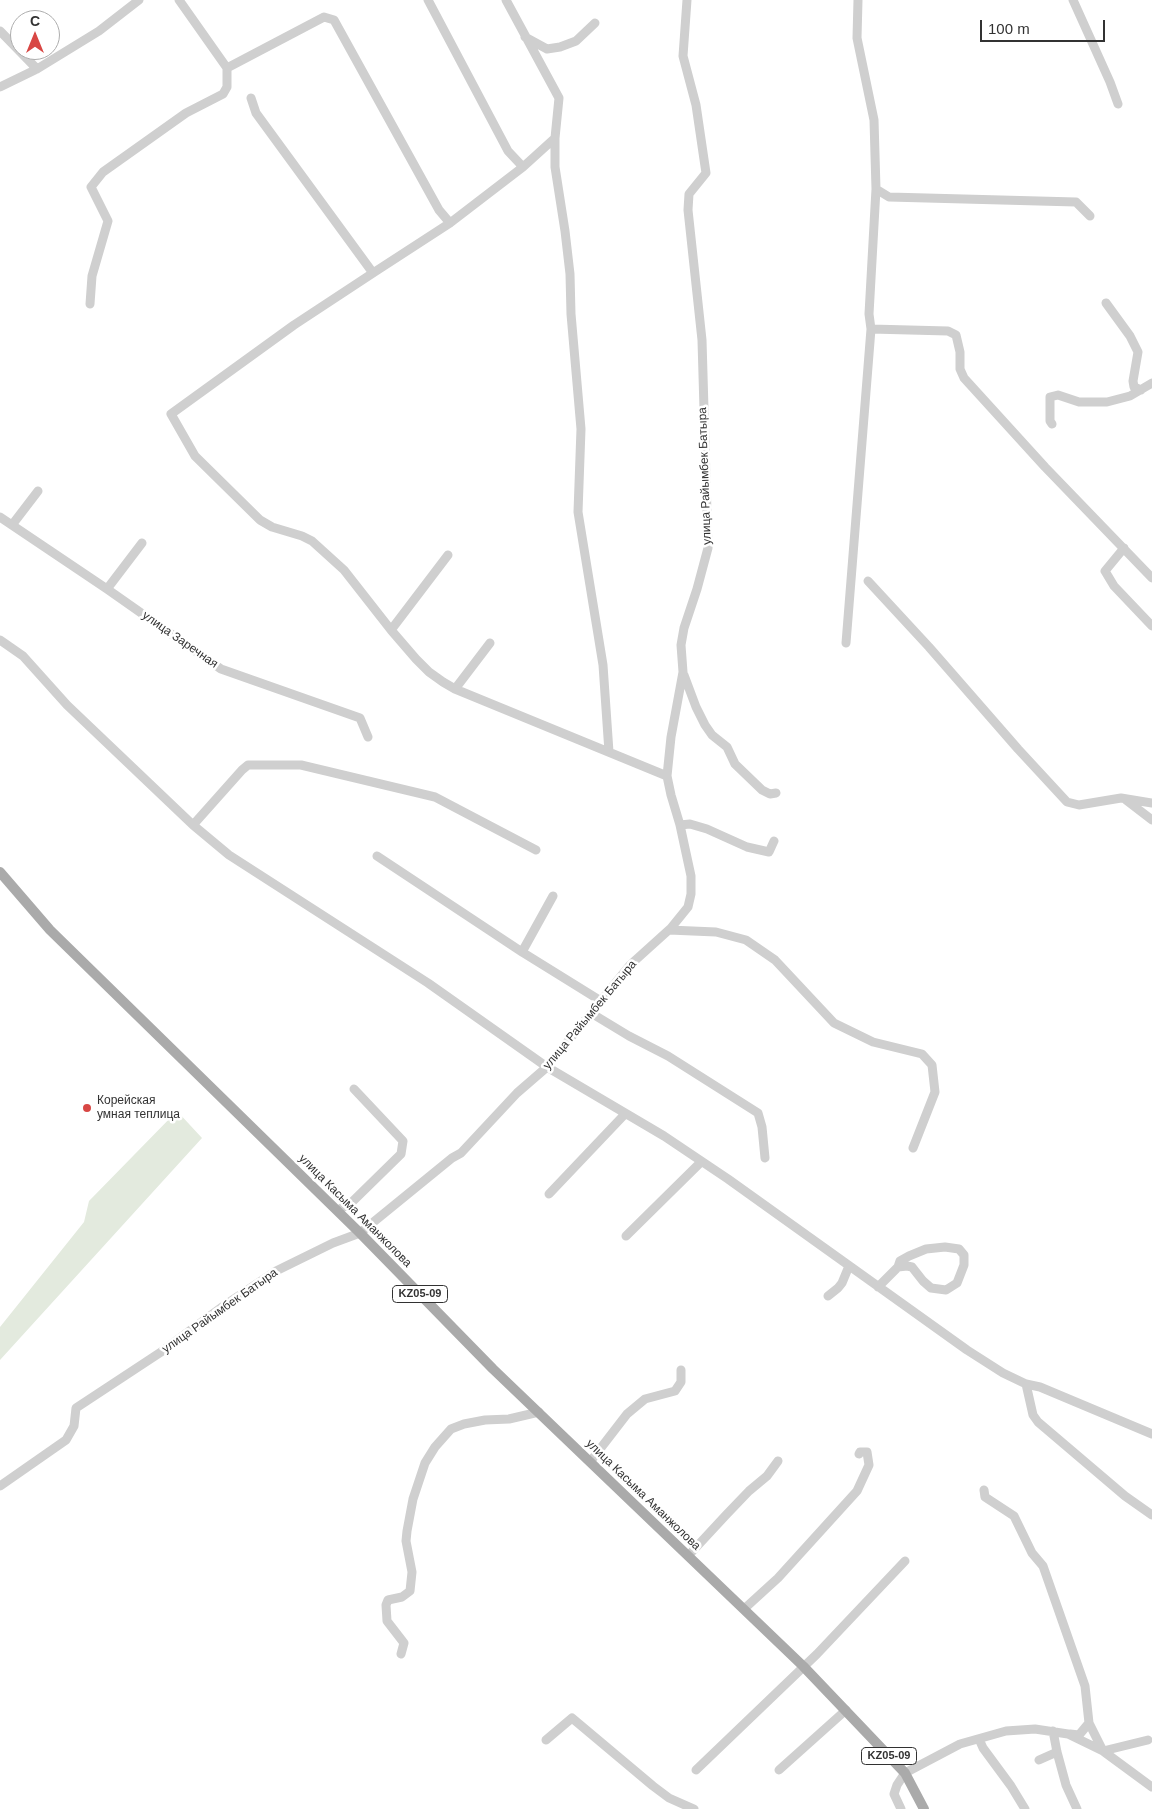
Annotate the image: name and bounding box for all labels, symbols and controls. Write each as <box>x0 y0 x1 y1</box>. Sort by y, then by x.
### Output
north arrow <box>10 10 60 60</box>
scale bar <box>982 10 1107 42</box>
text: С <box>30 13 40 29</box>
text: 100 m <box>988 20 1030 37</box>
street label: улица Райымбек Батыра <box>695 407 715 545</box>
street label: улица Заречная <box>139 609 221 671</box>
street label: улица Райымбек Батыра <box>540 958 640 1072</box>
place label: Корейская умная теплица <box>97 1094 180 1122</box>
marker: Корейская умная теплица <box>81 1102 93 1114</box>
street label: улица Касыма Аманжолова <box>296 1152 414 1270</box>
street label: улица Райымбек Батыра <box>159 1266 281 1356</box>
road number: KZ05-09 <box>392 1286 448 1302</box>
street label: улица Касыма Аманжолова <box>583 1436 703 1554</box>
road number: KZ05-09 <box>862 1748 916 1764</box>

